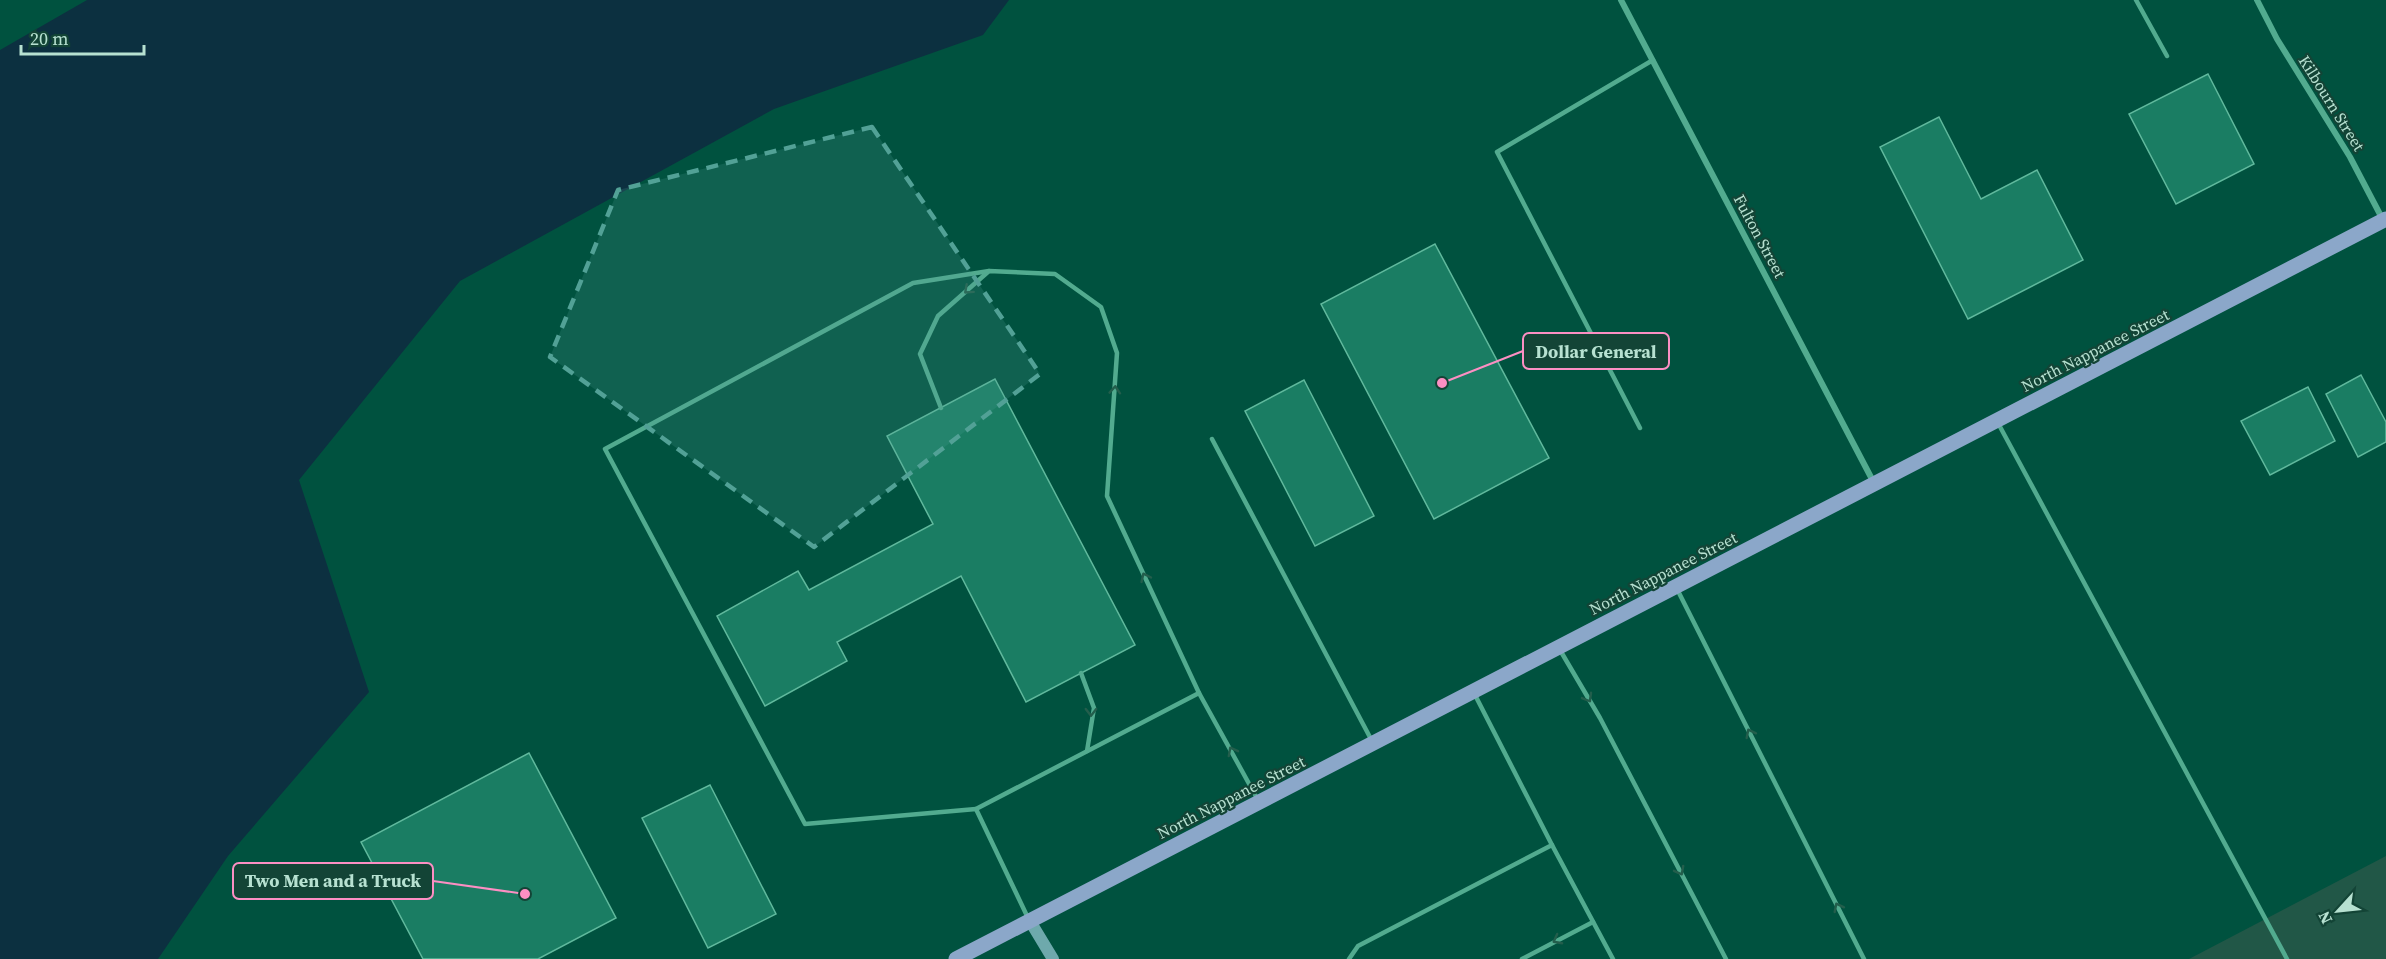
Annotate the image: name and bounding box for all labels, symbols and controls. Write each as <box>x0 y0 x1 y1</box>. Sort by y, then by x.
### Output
scale bar <box>21 18 144 56</box>
text: 20 m <box>30 26 68 51</box>
street label: Kilbourn Street <box>2294 51 2371 156</box>
street label: Fulton Street <box>1729 190 1792 282</box>
one-way arrow <box>964 283 975 294</box>
street label: North Nappanee Street <box>2017 303 2173 397</box>
callout: Dollar General <box>1523 333 1669 369</box>
text: Dollar General <box>1535 339 1657 364</box>
one-way arrow <box>1108 386 1121 395</box>
street label: North Nappanee Street <box>1585 526 1741 620</box>
one-way arrow <box>1140 572 1152 583</box>
one-way arrow <box>1581 692 1592 702</box>
one-way arrow <box>1085 707 1097 716</box>
one-way arrow <box>1745 728 1757 739</box>
one-way arrow <box>1228 746 1240 757</box>
street label: North Nappanee Street <box>1153 750 1309 844</box>
callout: Two Men and a Truck <box>233 863 433 899</box>
one-way arrow <box>1673 864 1684 875</box>
text: Two Men and a Truck <box>245 868 421 893</box>
north arrow <box>2308 881 2368 941</box>
one-way arrow <box>1833 902 1845 913</box>
text: N <box>2312 907 2337 928</box>
one-way arrow <box>1553 933 1563 944</box>

